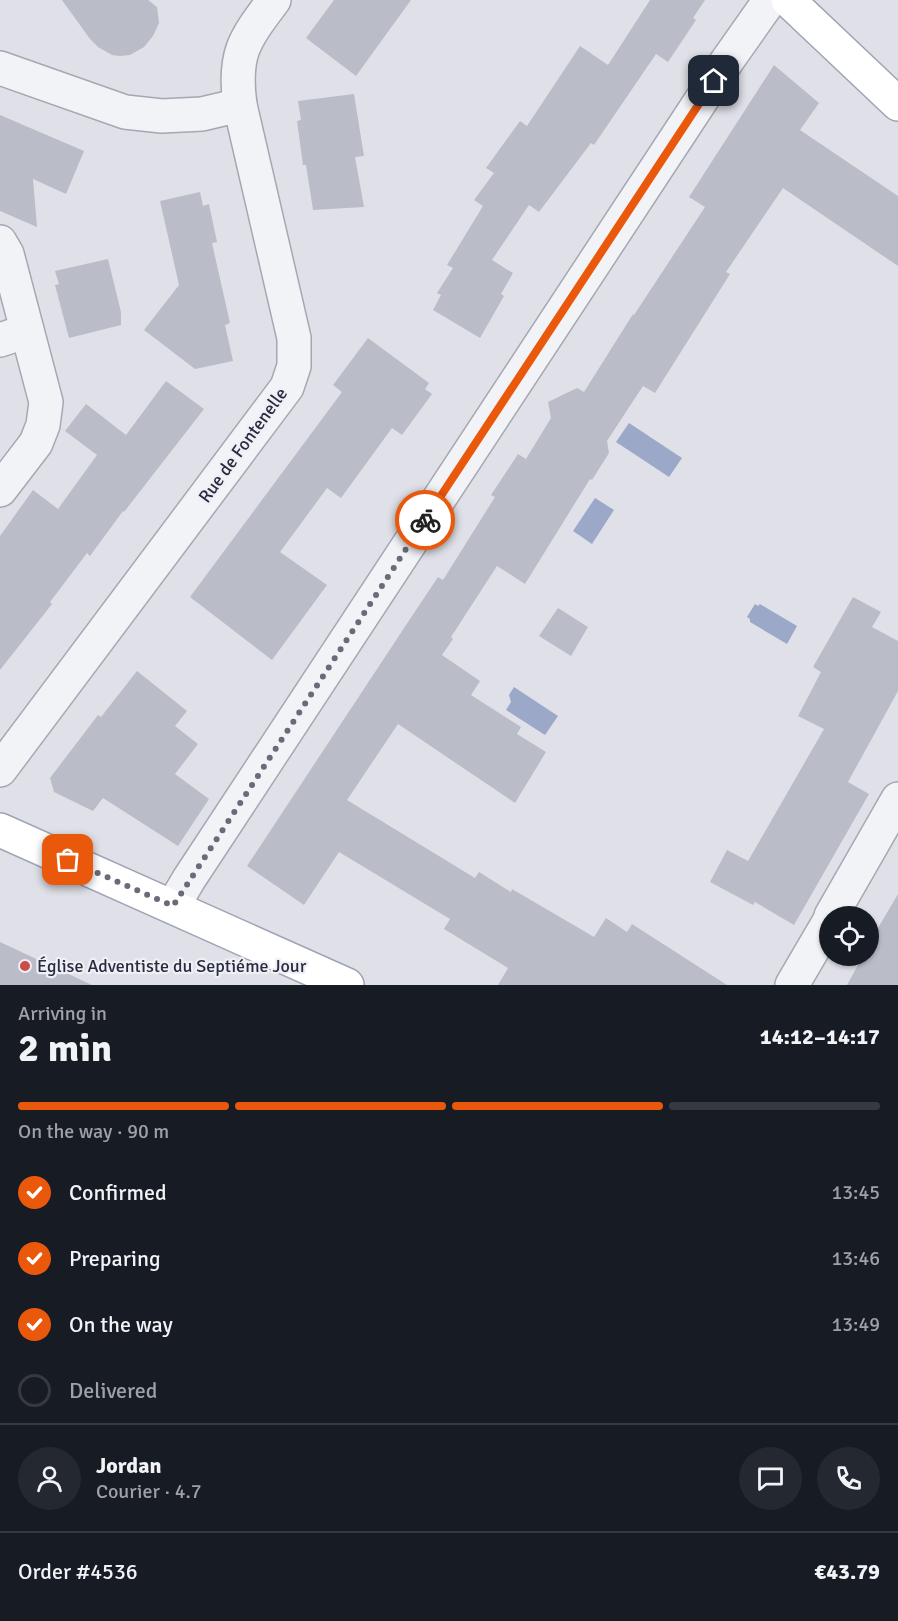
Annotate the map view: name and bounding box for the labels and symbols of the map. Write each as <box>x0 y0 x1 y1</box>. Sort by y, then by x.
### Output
pin <box>688 55 739 106</box>
street label: Rue de Fontenelle <box>194 383 292 507</box>
courier <box>395 490 455 550</box>
pin <box>42 834 93 885</box>
place label: Église Adventiste du Septiéme Jour <box>37 955 307 977</box>
marker: Église Adventiste du Septiéme Jour <box>18 959 32 973</box>

